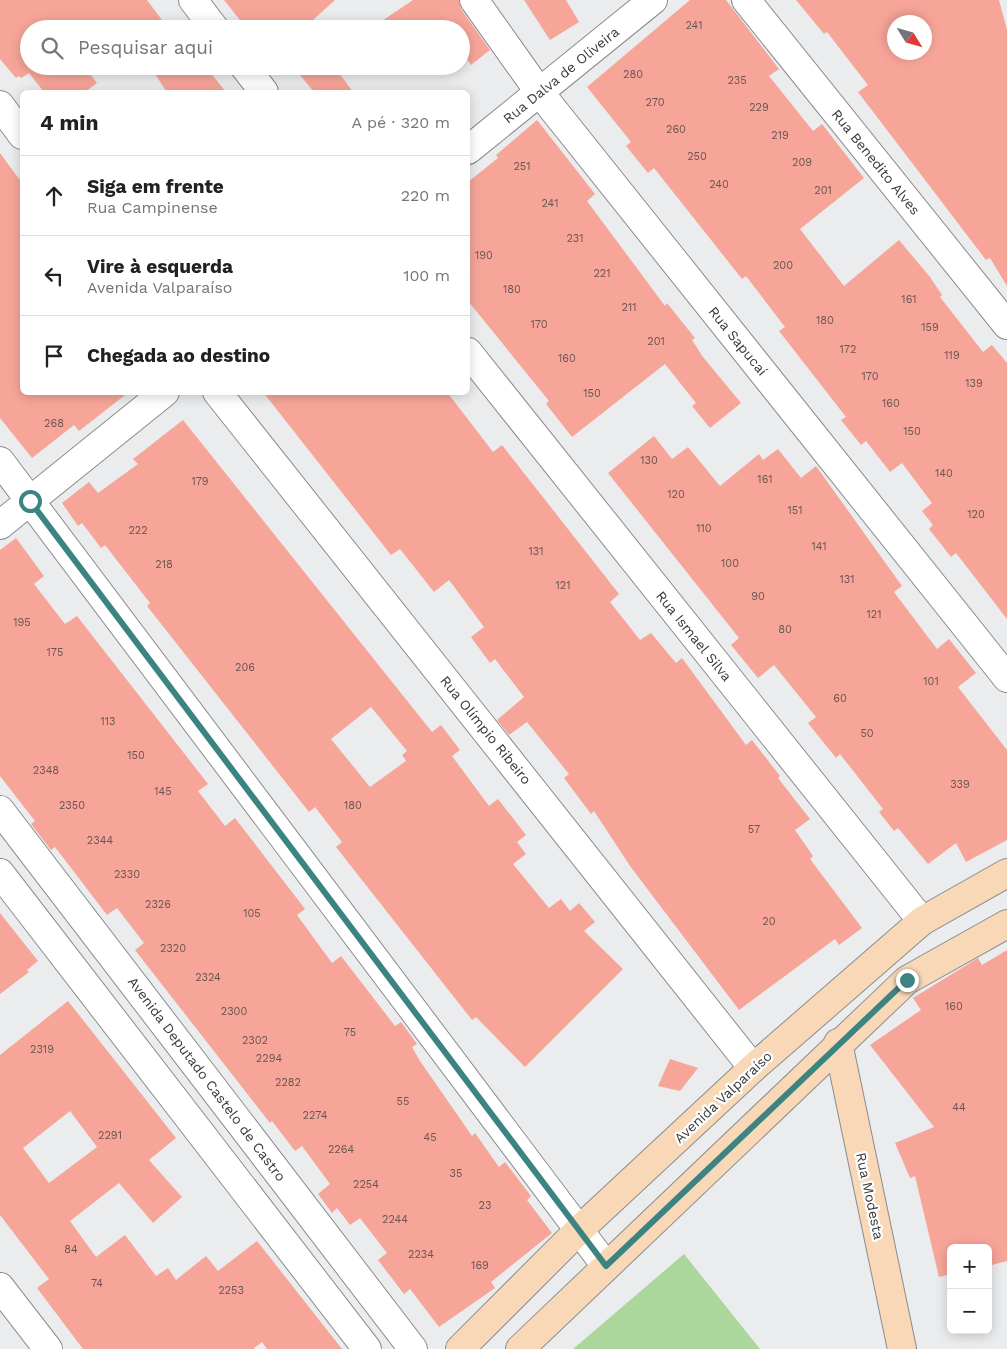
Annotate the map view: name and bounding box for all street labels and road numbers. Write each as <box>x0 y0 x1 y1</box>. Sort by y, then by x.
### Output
street label: Rua Dalva de Oliveira <box>500 23 622 127</box>
street label: Rua Benedito Alves <box>829 106 923 218</box>
street label: Rua Sapucaí <box>705 303 771 379</box>
street label: Rua Ismael Silva <box>653 588 735 684</box>
street label: Rua Olímpio Ribeiro <box>437 672 535 788</box>
street label: Avenida Deputado Castelo de Castro <box>125 974 289 1184</box>
street label: Avenida Valparaíso <box>671 1048 775 1146</box>
street label: Rua Modesta <box>853 1151 887 1241</box>

